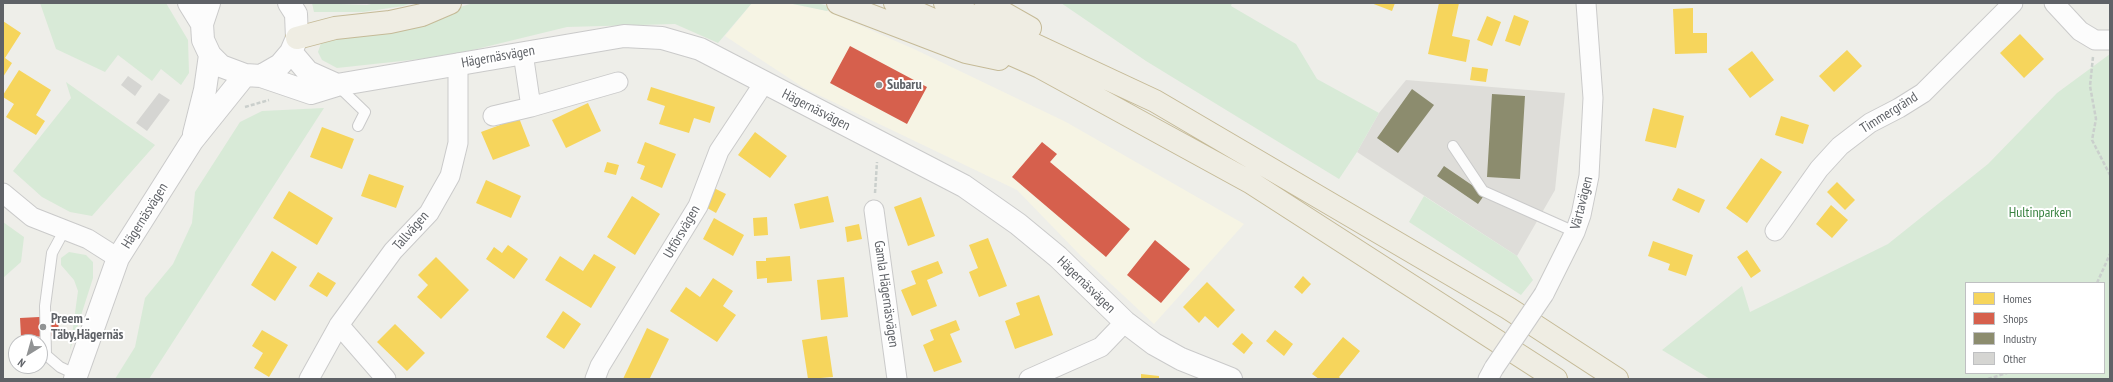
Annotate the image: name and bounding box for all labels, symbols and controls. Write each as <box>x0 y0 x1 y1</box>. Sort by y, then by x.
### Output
street label: Hägernäsvägen <box>460 42 536 72</box>
place label: Subaru <box>887 77 922 93</box>
marker: Subaru <box>874 80 884 90</box>
street label: Hägernäsvägen <box>779 86 853 134</box>
street label: Timmergränd <box>1857 89 1921 137</box>
street label: Värtavägen <box>1567 175 1597 231</box>
street label: Hägernäsvägen <box>118 180 172 252</box>
street label: Utförsvägen <box>660 203 704 261</box>
park label: Hultinparken <box>2009 205 2071 221</box>
street label: Tallvägen <box>390 208 432 254</box>
street label: Gamla Hägernäsvägen <box>870 240 902 348</box>
street label: Hägernäsvägen <box>1053 253 1119 317</box>
legend <box>1965 282 2105 374</box>
text: Homes <box>2003 291 2031 306</box>
place label: Preem - Täby,Hägernäs <box>51 311 123 344</box>
text: Shops <box>2003 311 2028 326</box>
marker: Preem - Täby,Hägernäs <box>38 322 48 332</box>
text: Industry <box>2003 331 2037 346</box>
north arrow <box>8 334 48 374</box>
text: Other <box>2003 351 2026 366</box>
text: N <box>15 355 28 370</box>

